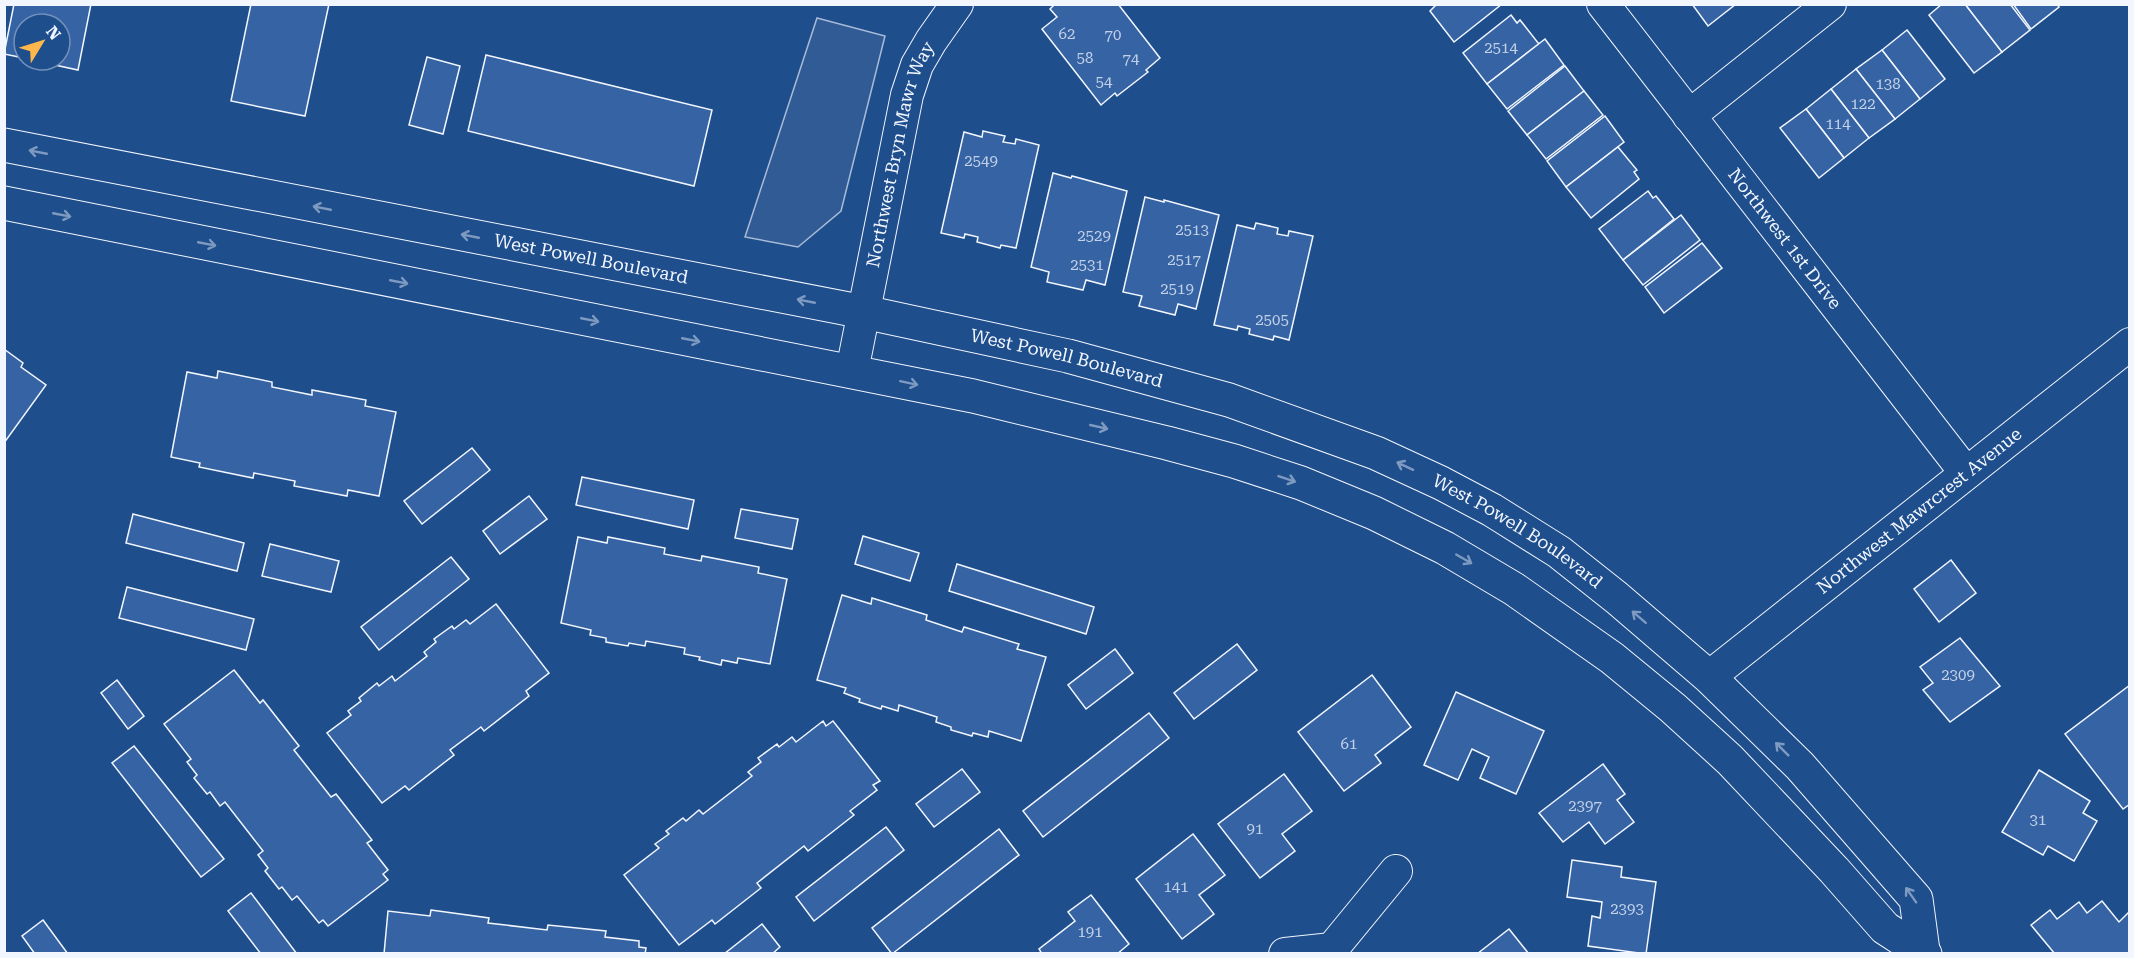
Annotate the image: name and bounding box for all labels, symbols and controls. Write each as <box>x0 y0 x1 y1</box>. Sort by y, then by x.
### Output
north arrow <box>12 12 72 72</box>
text: N <box>42 22 65 44</box>
house number: 62 <box>1059 25 1075 43</box>
house number: 70 <box>1105 26 1121 44</box>
street label: Northwest Bryn Mawr Way <box>862 37 939 269</box>
house number: 2514 <box>1484 39 1518 57</box>
house number: 58 <box>1077 49 1093 67</box>
house number: 74 <box>1123 50 1140 68</box>
house number: 54 <box>1096 73 1113 91</box>
house number: 138 <box>1875 75 1901 93</box>
house number: 122 <box>1850 95 1876 113</box>
house number: 114 <box>1825 115 1851 133</box>
one-way arrow <box>29 146 48 157</box>
house number: 2549 <box>964 152 998 170</box>
street label: Northwest 1st Drive <box>1724 164 1846 313</box>
one-way arrow <box>313 202 332 213</box>
one-way arrow <box>52 210 71 221</box>
house number: 2513 <box>1175 221 1209 239</box>
house number: 2529 <box>1077 227 1111 245</box>
street label: West Powell Boulevard <box>492 229 690 288</box>
one-way arrow <box>461 230 481 241</box>
one-way arrow <box>197 239 217 250</box>
house number: 2517 <box>1167 251 1201 269</box>
house number: 2531 <box>1070 256 1104 274</box>
one-way arrow <box>388 277 408 288</box>
house number: 2519 <box>1160 280 1194 298</box>
one-way arrow <box>797 295 816 306</box>
house number: 2505 <box>1255 311 1289 329</box>
one-way arrow <box>580 315 599 326</box>
street label: West Powell Boulevard <box>969 324 1166 392</box>
one-way arrow <box>681 335 700 346</box>
one-way arrow <box>899 378 918 389</box>
one-way arrow <box>1089 421 1108 433</box>
street label: Northwest Mawrcrest Avenue <box>1812 423 2026 598</box>
one-way arrow <box>1397 460 1415 472</box>
street label: West Powell Boulevard <box>1429 469 1607 593</box>
one-way arrow <box>1277 474 1296 485</box>
one-way arrow <box>1455 554 1472 566</box>
one-way arrow <box>1632 610 1647 624</box>
house number: 2309 <box>1941 666 1975 684</box>
house number: 61 <box>1341 735 1357 753</box>
one-way arrow <box>1775 742 1790 757</box>
house number: 2397 <box>1568 797 1602 815</box>
house number: 31 <box>2030 811 2046 829</box>
house number: 91 <box>1247 820 1263 838</box>
house number: 141 <box>1163 878 1189 896</box>
one-way arrow <box>1905 887 1917 903</box>
house number: 2393 <box>1610 900 1644 918</box>
house number: 191 <box>1077 923 1103 941</box>

